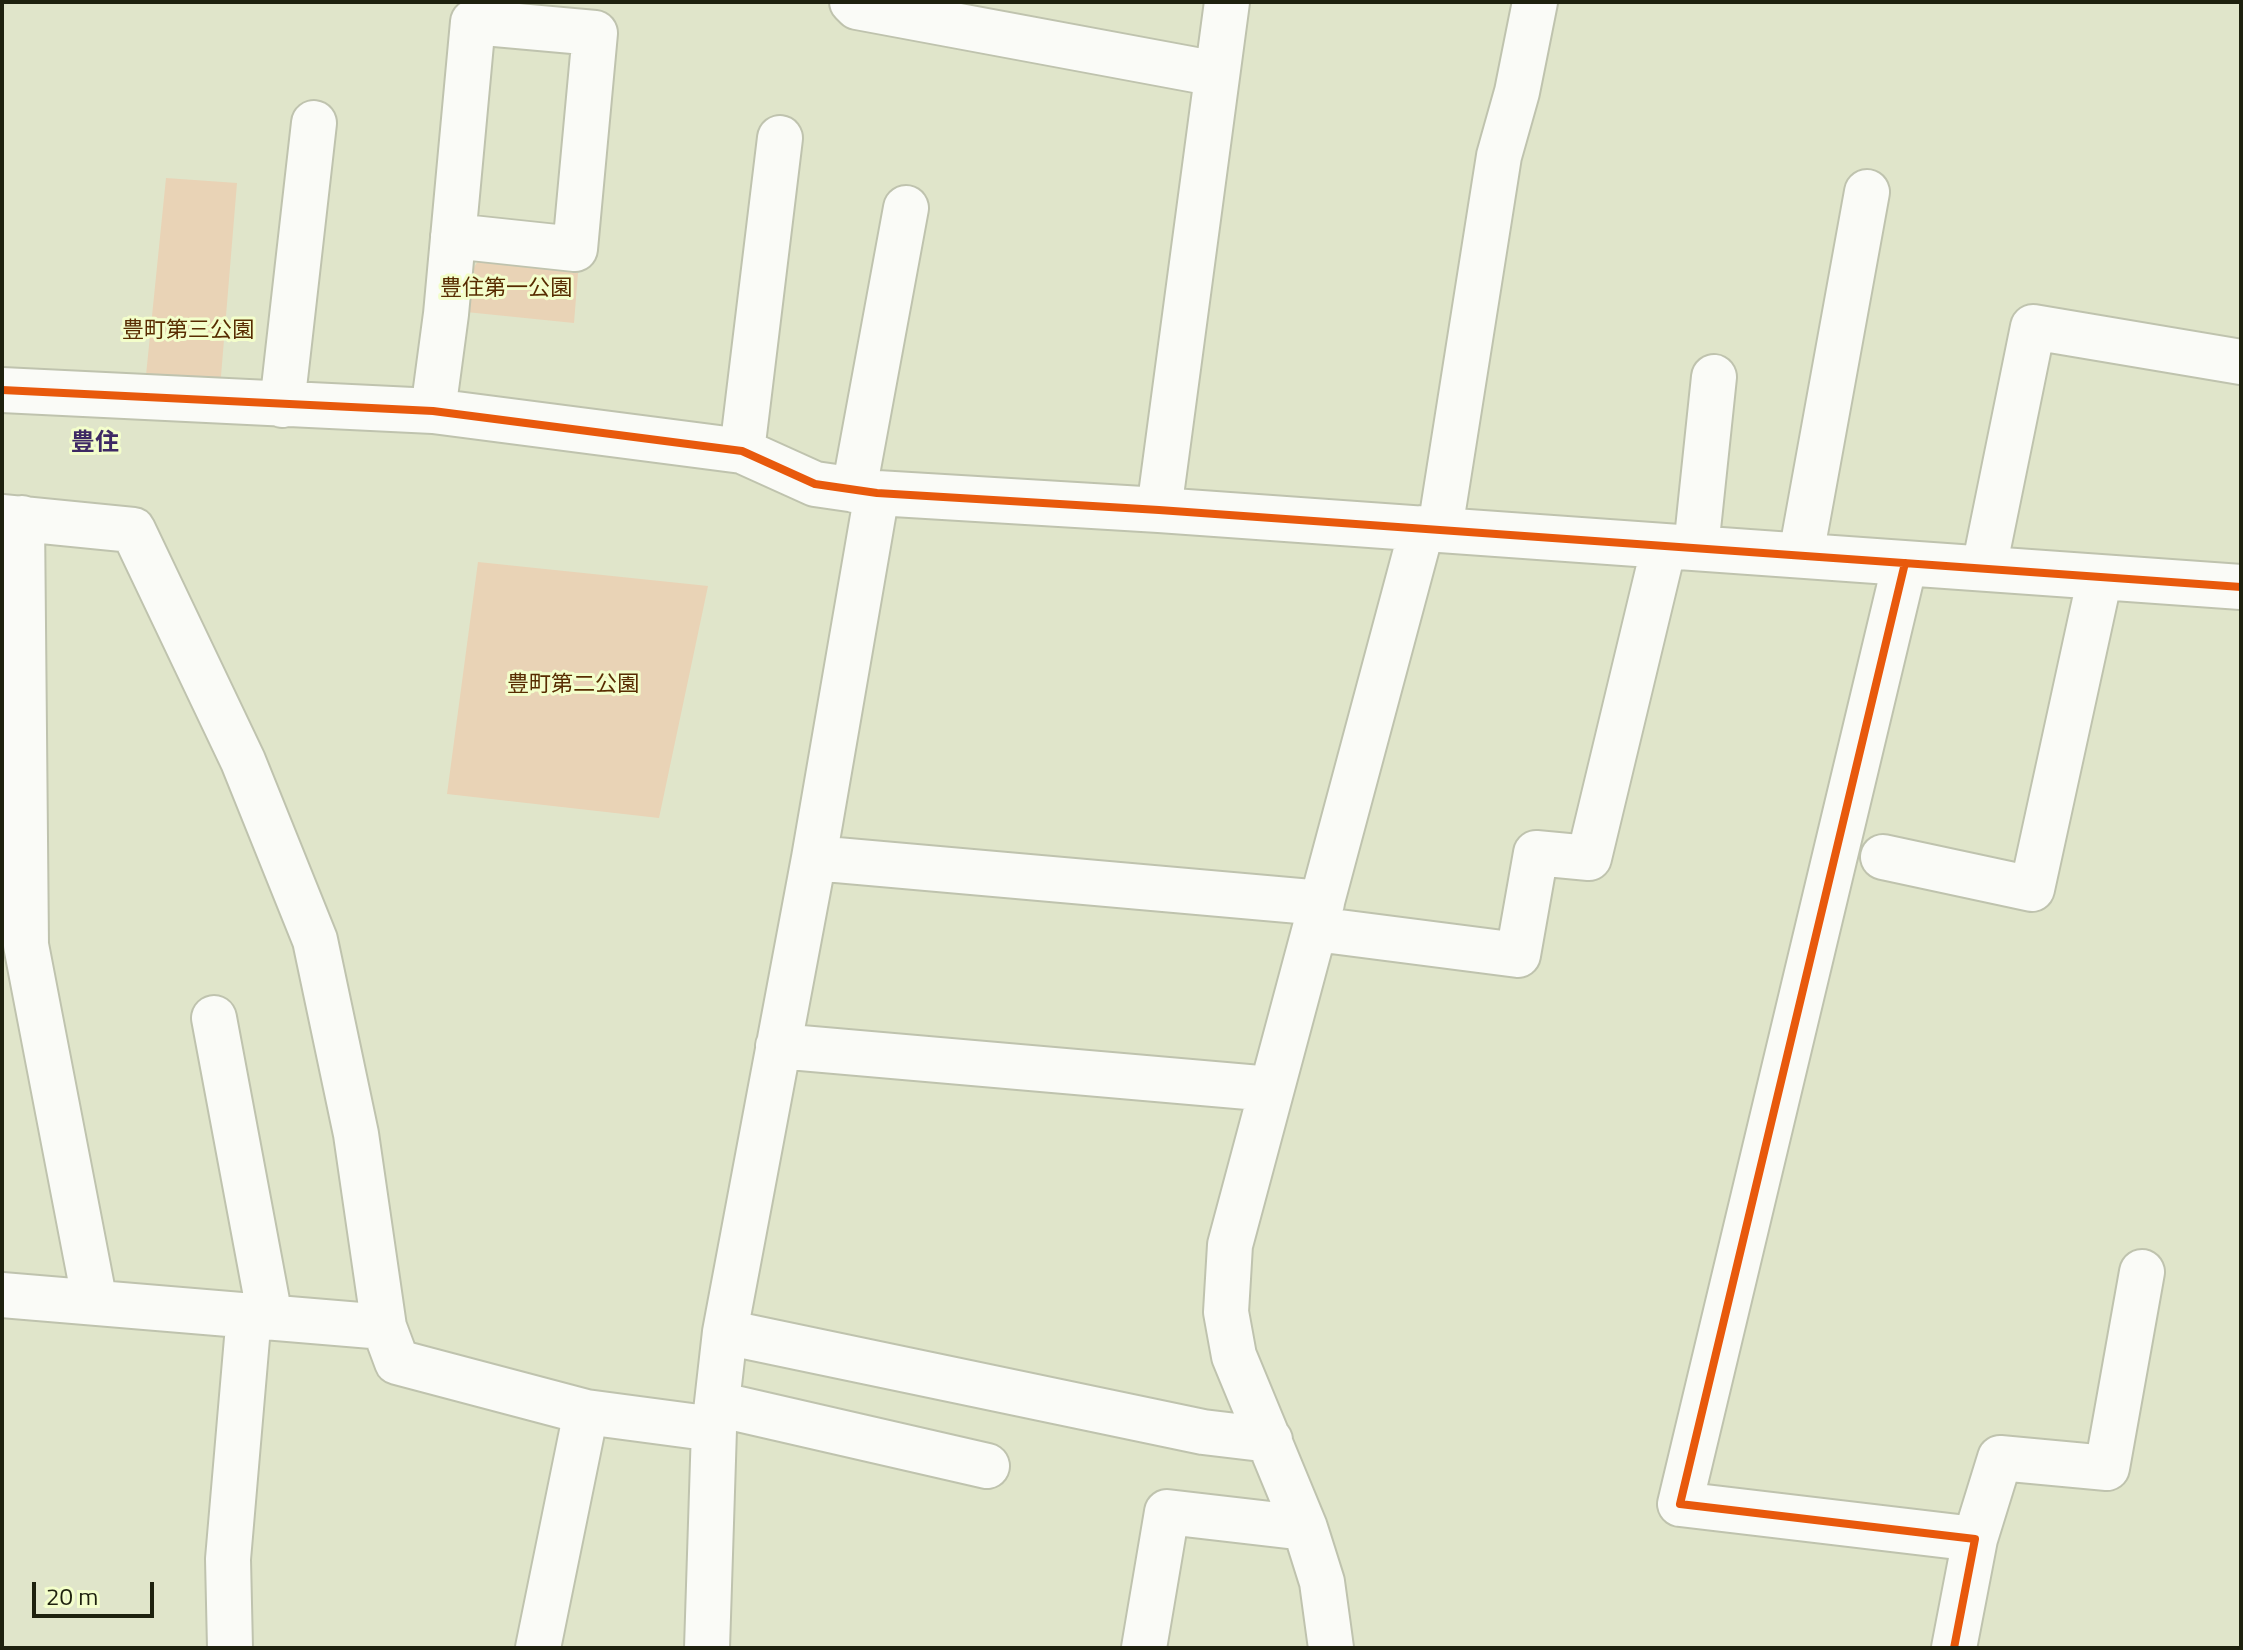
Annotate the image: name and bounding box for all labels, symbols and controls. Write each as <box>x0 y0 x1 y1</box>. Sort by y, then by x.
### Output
park label: 豊住第一公園 <box>440 277 572 303</box>
park label: 豊町第三公園 <box>122 319 254 345</box>
district label: 豊住 <box>71 430 119 458</box>
park label: 豊町第二公園 <box>507 673 639 699</box>
scale bar <box>36 1566 158 1616</box>
text: 20 m <box>46 1578 98 1614</box>

